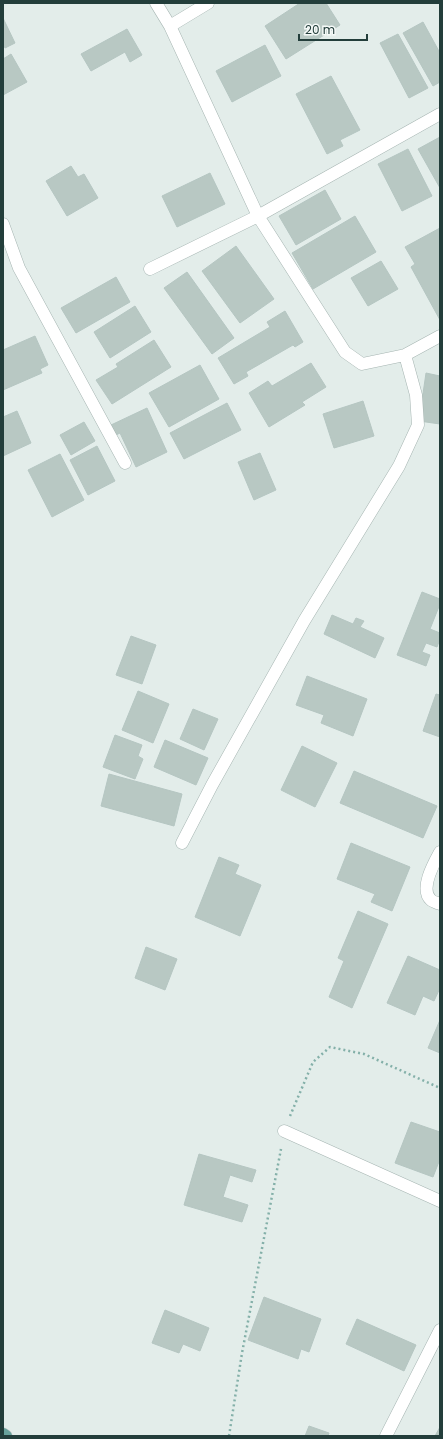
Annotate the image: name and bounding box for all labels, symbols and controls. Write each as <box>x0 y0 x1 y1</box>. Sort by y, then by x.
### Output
scale bar <box>299 16 367 42</box>
text: 20 m <box>305 21 335 38</box>

